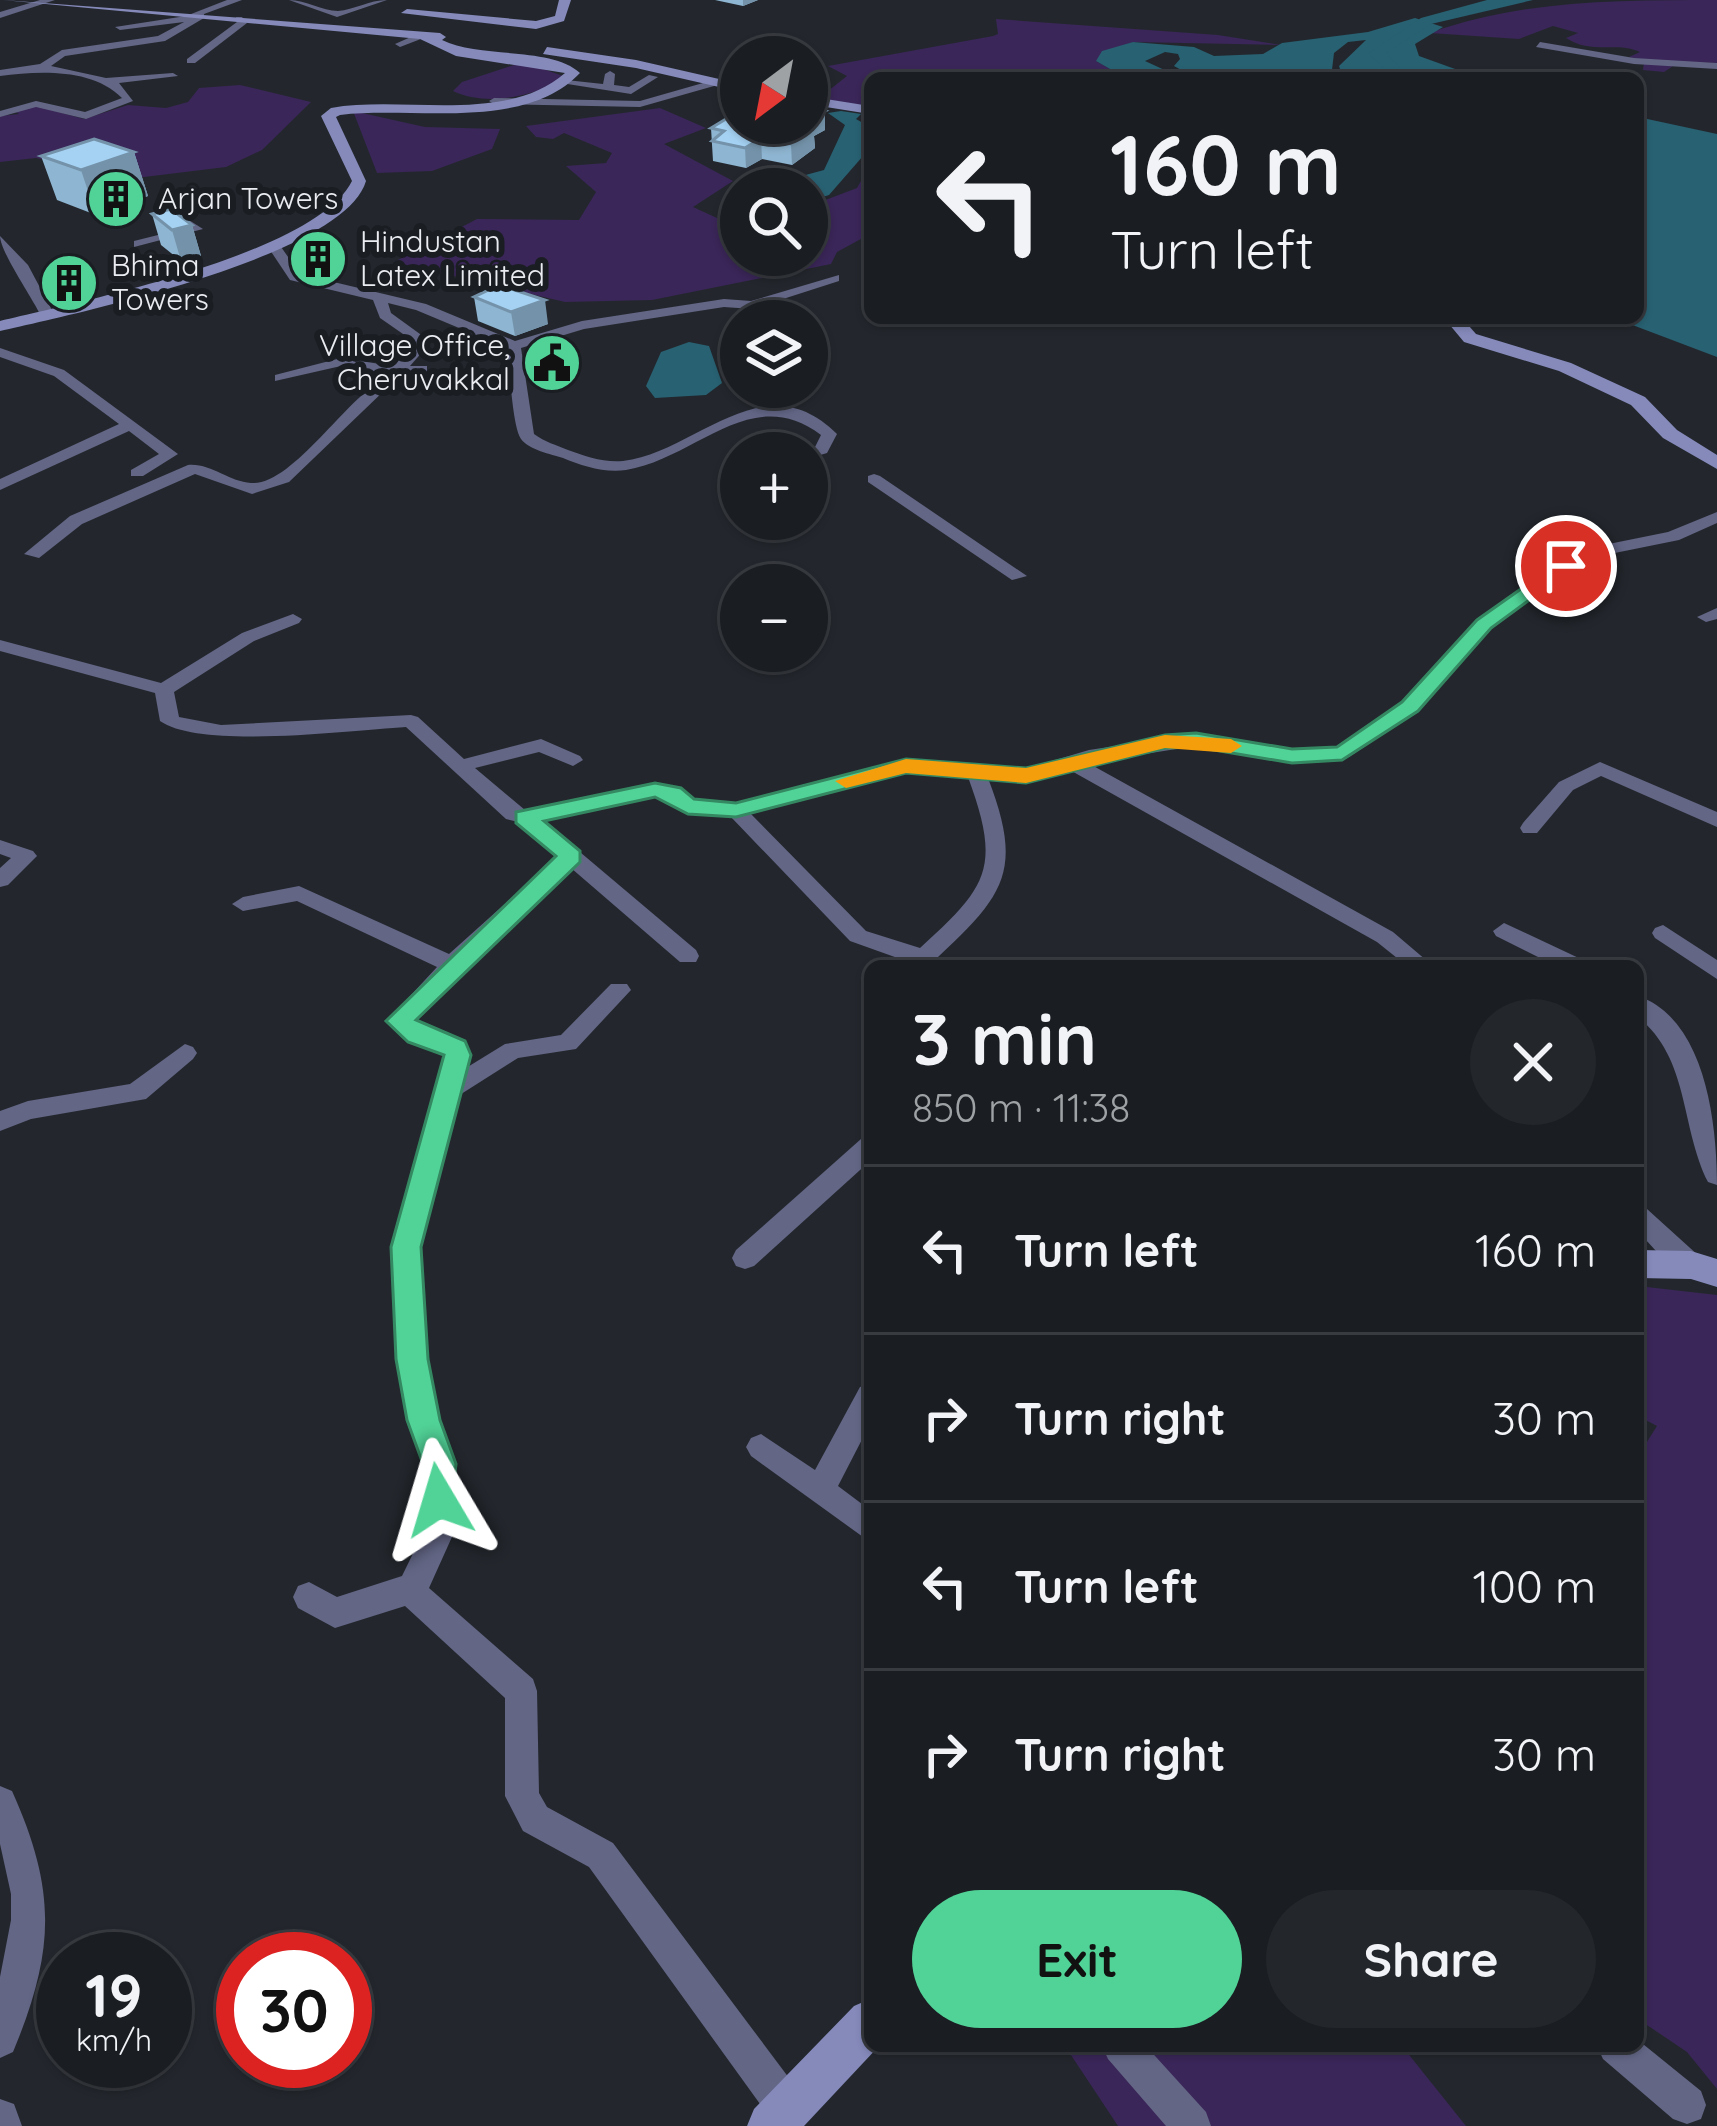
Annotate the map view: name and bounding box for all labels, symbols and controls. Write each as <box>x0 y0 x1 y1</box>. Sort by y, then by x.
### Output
north arrow <box>720 36 828 144</box>
map controls <box>720 36 828 672</box>
text: 160 m <box>1110 111 1342 216</box>
icon: left <box>912 120 1068 276</box>
building icon: Arjan Towers <box>85 168 147 230</box>
button: search <box>720 168 828 276</box>
place label: Arjan Towers <box>158 179 338 217</box>
text: Turn left <box>1110 215 1314 283</box>
place label: Hindustan Latex Limited <box>360 222 545 294</box>
building icon: Hindustan Latex Limited <box>287 228 349 290</box>
place label: Bhima Towers <box>111 246 209 318</box>
building icon: Bhima Towers <box>38 252 100 314</box>
button: layers <box>720 300 828 408</box>
place label: Village Office, Cheruvakkal <box>319 326 510 398</box>
public building icon: Village Office, Cheruvakkal <box>521 332 583 394</box>
button: + <box>720 432 828 540</box>
pin <box>1515 515 1617 617</box>
icon: arrive <box>1533 533 1599 599</box>
button: − <box>720 564 828 672</box>
text: 3 min <box>912 993 1097 1083</box>
button: close <box>1470 999 1596 1125</box>
text: 850 m · 11:38 <box>912 1083 1130 1132</box>
icon: left <box>912 1217 978 1283</box>
text: Turn left <box>1014 1222 1199 1278</box>
text: 160 m <box>1475 1222 1596 1278</box>
icon: right <box>912 1385 978 1451</box>
text: Turn right <box>1014 1390 1226 1446</box>
text: 30 m <box>1492 1390 1596 1446</box>
position arrow <box>376 1437 502 1563</box>
icon: left <box>912 1553 978 1619</box>
text: Turn left <box>1014 1558 1199 1614</box>
text: 100 m <box>1472 1558 1596 1614</box>
icon: right <box>912 1721 978 1787</box>
text: Turn right <box>1014 1726 1226 1782</box>
text: 30 m <box>1492 1726 1596 1782</box>
button: Exit <box>912 1890 1242 2028</box>
button: Share <box>1266 1890 1596 2028</box>
speed limit sign: 30 <box>216 1932 372 2088</box>
text: 19 <box>85 1957 143 2032</box>
text: km/h <box>76 2021 152 2059</box>

